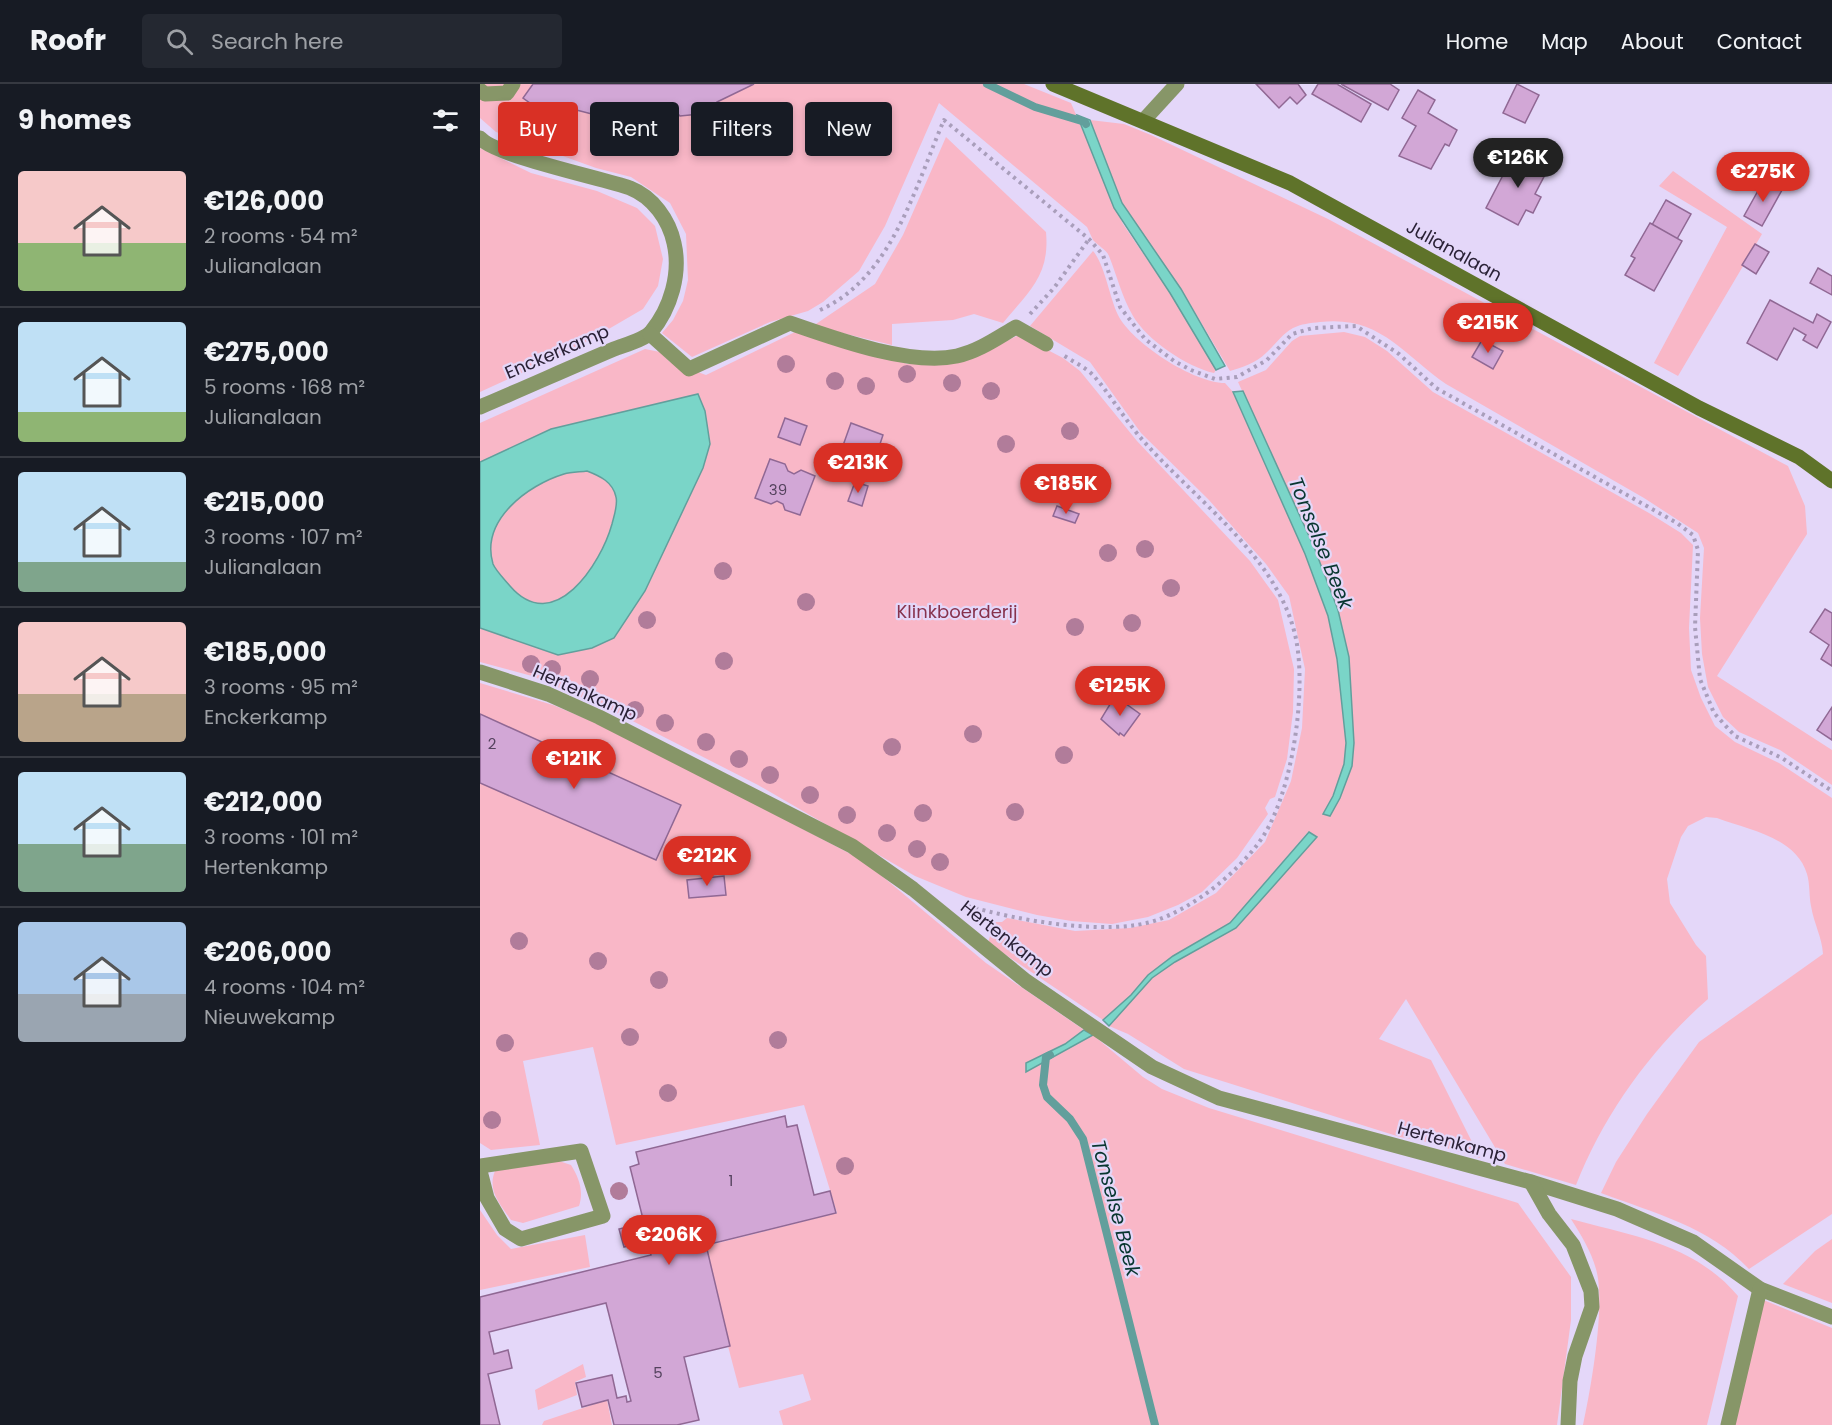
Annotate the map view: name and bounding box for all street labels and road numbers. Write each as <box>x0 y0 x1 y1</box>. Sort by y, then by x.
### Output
street label: Julianalaan <box>1402 214 1507 287</box>
street label: Enckerkamp <box>501 318 613 385</box>
street label: Hertenkamp <box>529 658 641 727</box>
street label: Hertenkamp <box>956 894 1059 983</box>
street label: Hertenkamp <box>1395 1115 1509 1168</box>

